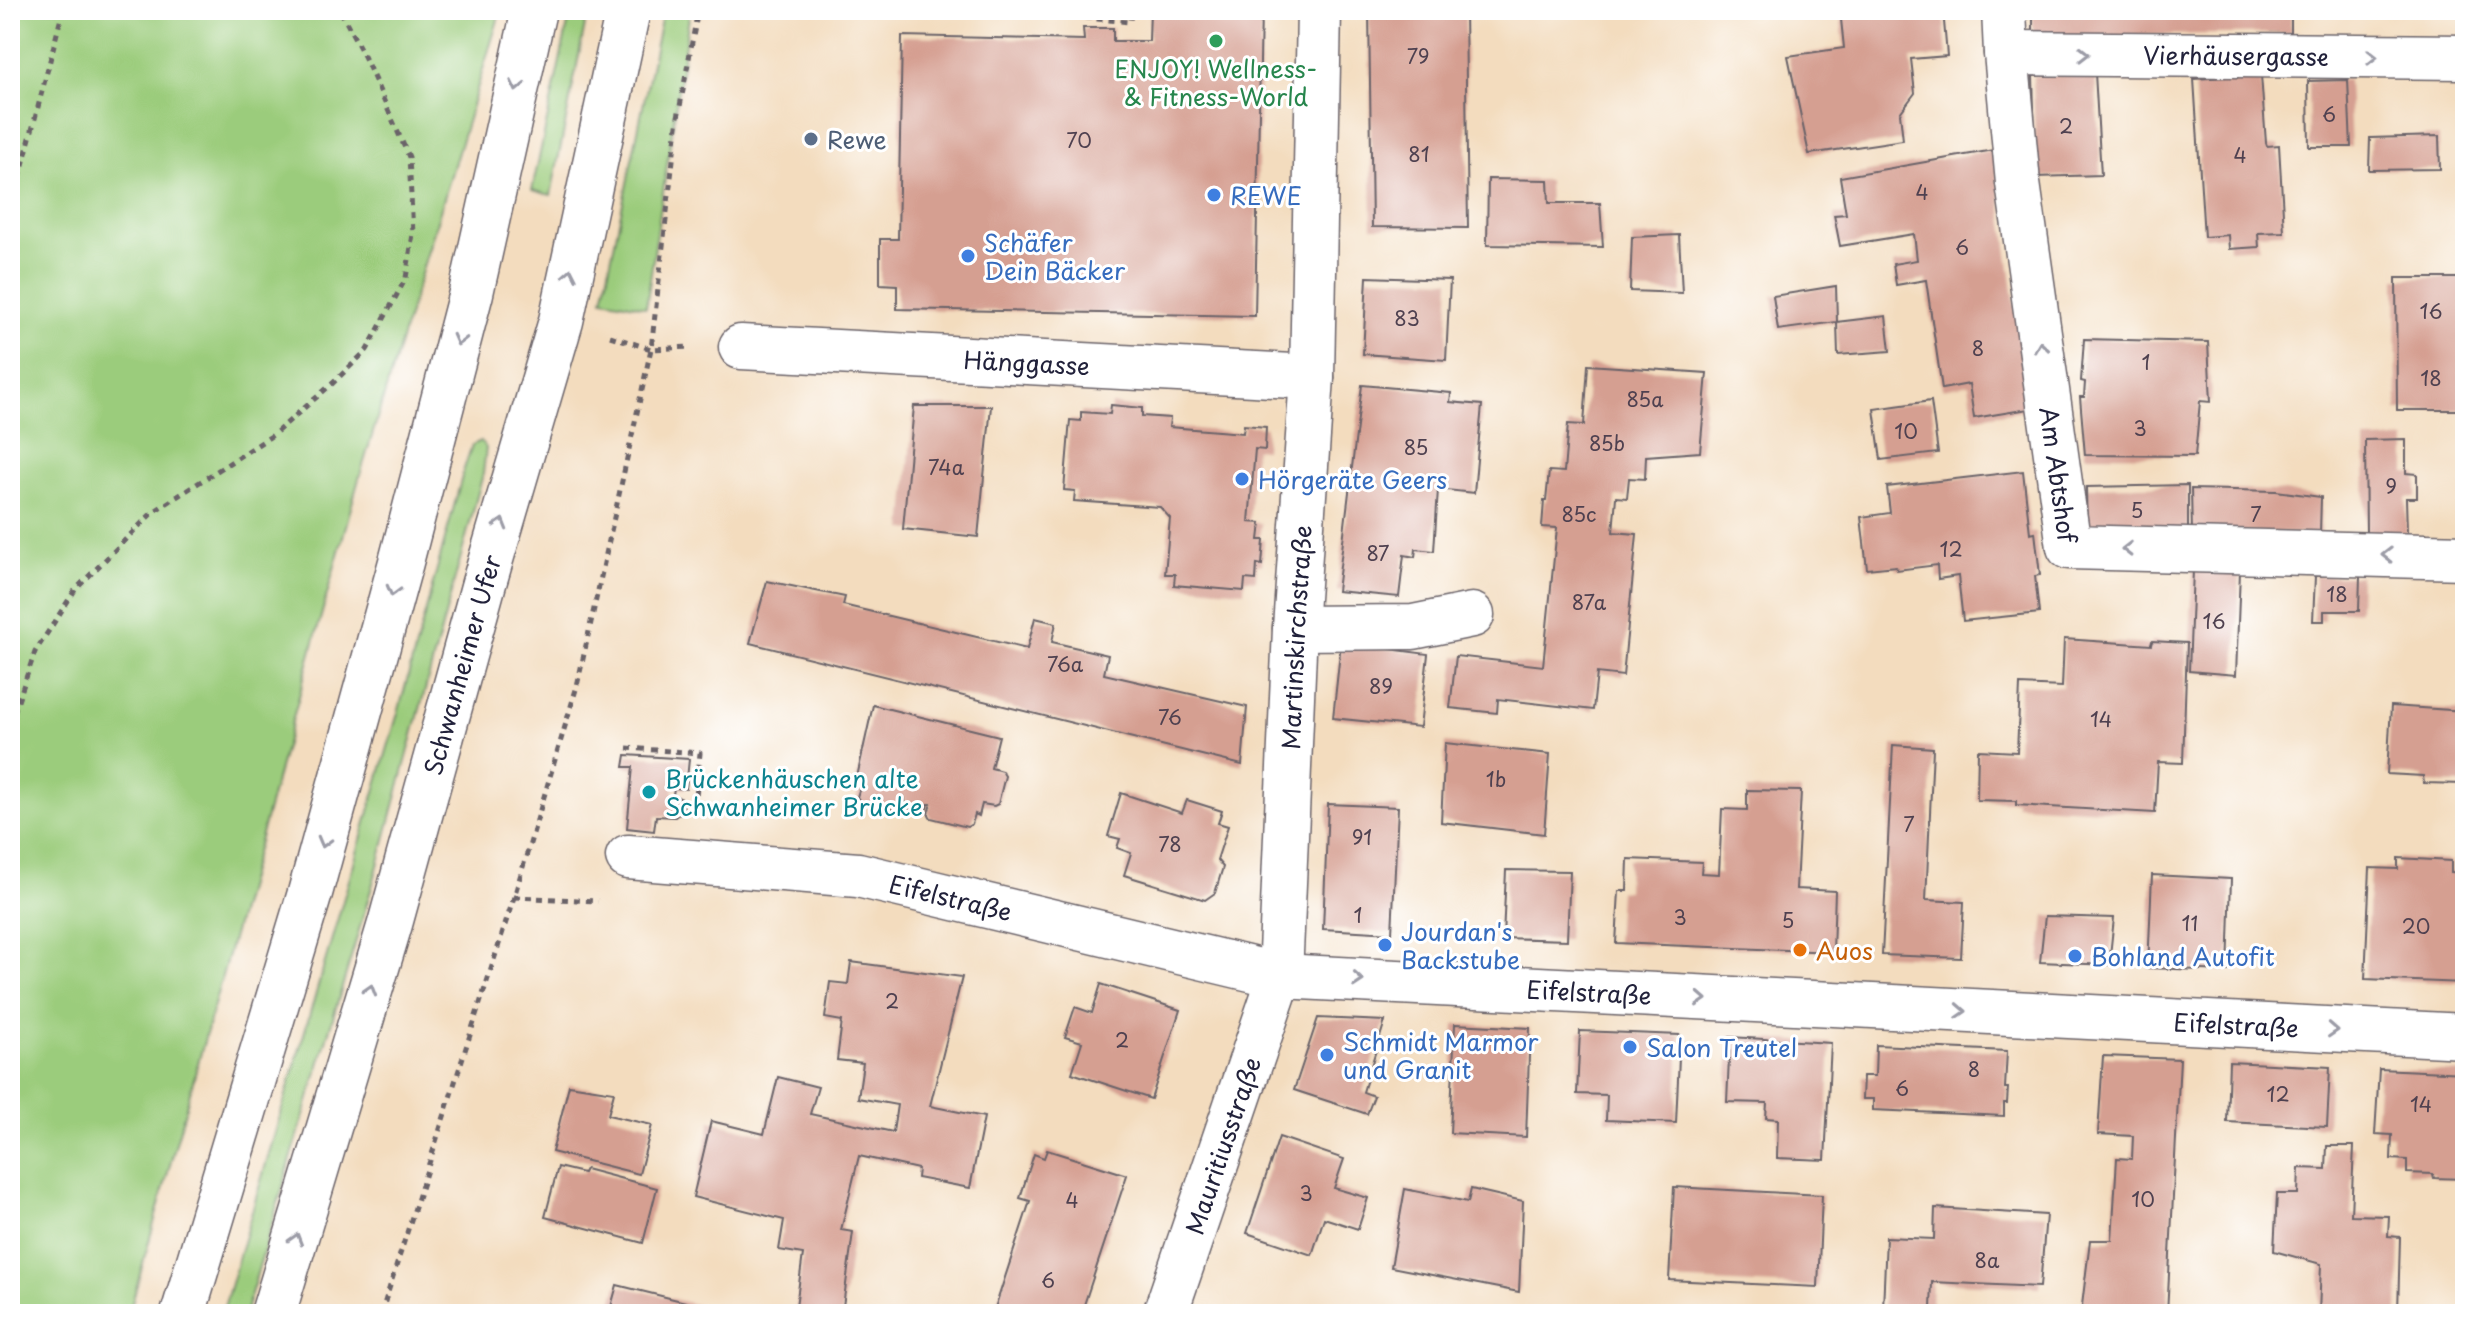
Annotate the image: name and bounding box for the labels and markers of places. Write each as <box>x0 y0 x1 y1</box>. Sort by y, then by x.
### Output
marker: ENJOY! Wellness- & Fitness-World <box>1207 32 1225 50</box>
place label: ENJOY! Wellness- & Fitness-World <box>1115 50 1318 114</box>
place label: Rewe <box>827 121 886 157</box>
marker: Rewe <box>802 130 820 148</box>
place label: REWE <box>1230 177 1302 213</box>
marker: REWE <box>1205 186 1223 204</box>
place label: Schäfer Dein Bäcker <box>984 224 1126 288</box>
marker: Schäfer Dein Bäcker <box>959 247 977 265</box>
place label: Hörgeräte Geers <box>1258 461 1447 497</box>
marker: Hörgeräte Geers <box>1233 470 1251 488</box>
place label: Brückenhäuschen alte Schwanheimer Brücke <box>665 760 923 824</box>
marker: Brückenhäuschen alte Schwanheimer Brücke <box>640 783 658 801</box>
place label: Jourdan's Backstube <box>1401 913 1520 977</box>
place label: Auos <box>1816 932 1873 968</box>
marker: Jourdan's Backstube <box>1376 936 1394 954</box>
place label: Bohland Autofit <box>2091 938 2275 974</box>
marker: Auos <box>1791 941 1809 959</box>
marker: Bohland Autofit <box>2066 947 2084 965</box>
place label: Schmidt Marmor und Granit <box>1343 1023 1539 1087</box>
place label: Salon Treutel <box>1646 1029 1797 1065</box>
marker: Salon Treutel <box>1621 1038 1639 1056</box>
marker: Schmidt Marmor und Granit <box>1318 1046 1336 1064</box>

